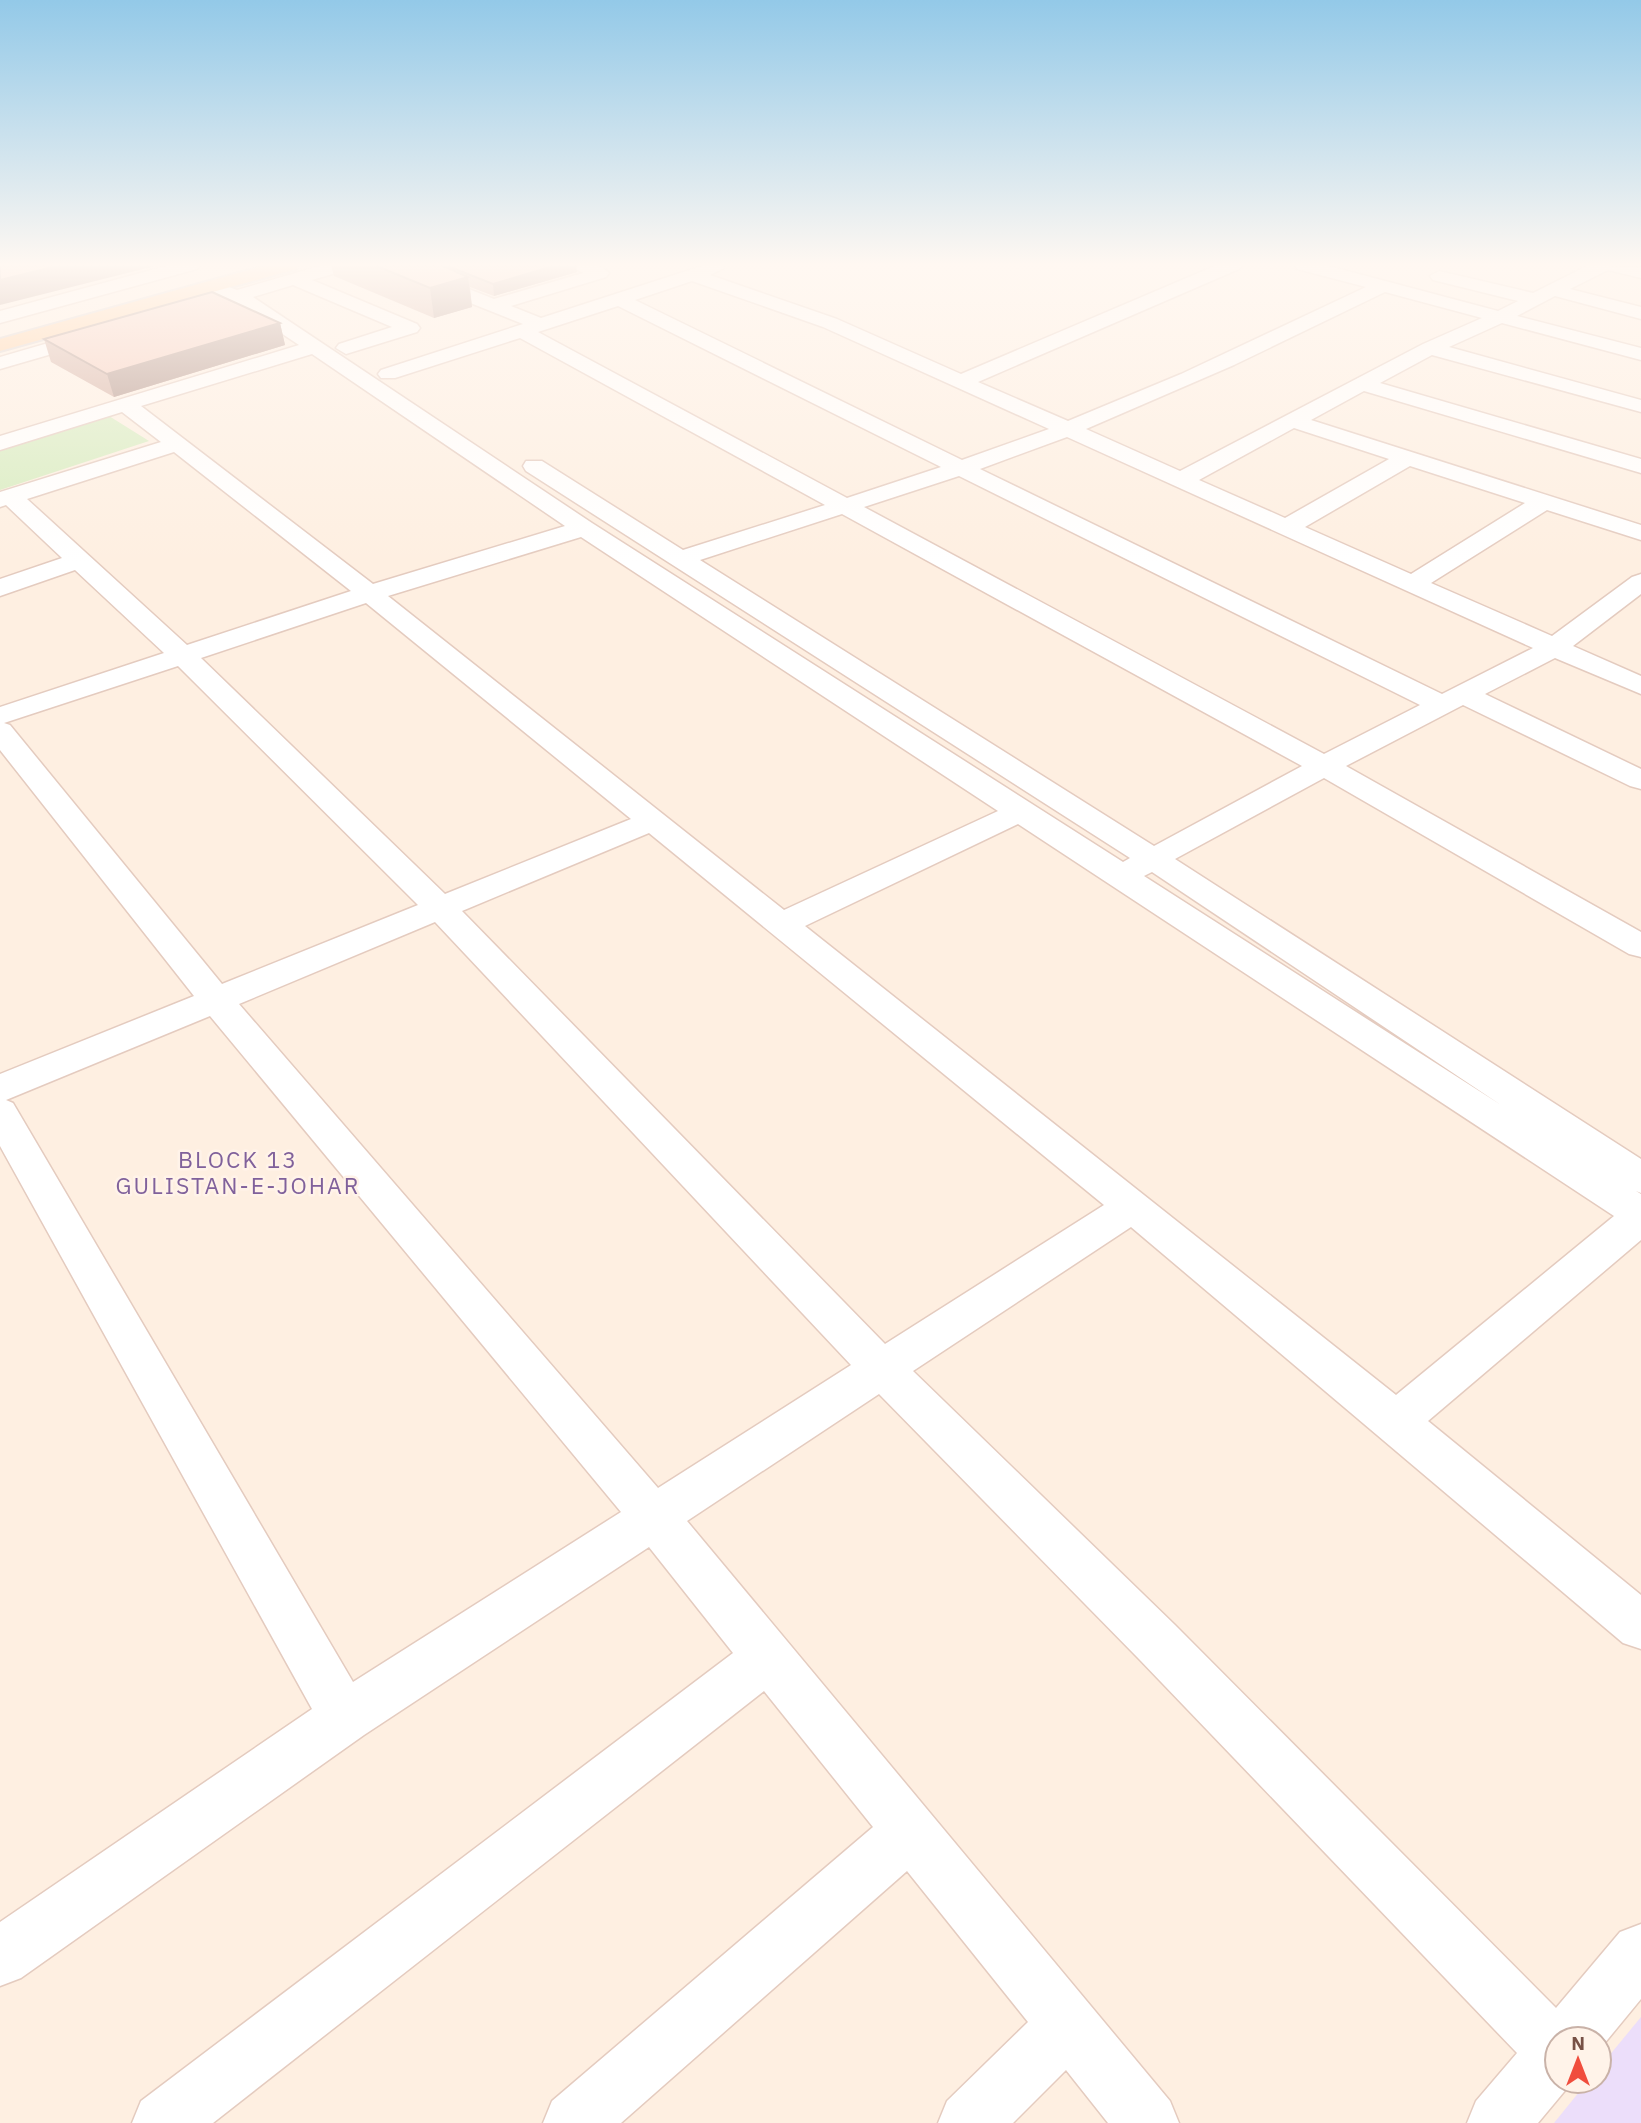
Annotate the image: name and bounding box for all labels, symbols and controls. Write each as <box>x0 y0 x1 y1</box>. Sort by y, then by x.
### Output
district label: BLOCK 13 GULISTAN-E-JOHAR <box>116 1144 360 1200</box>
north arrow <box>1543 2025 1613 2095</box>
text: N <box>1571 2031 1585 2055</box>

